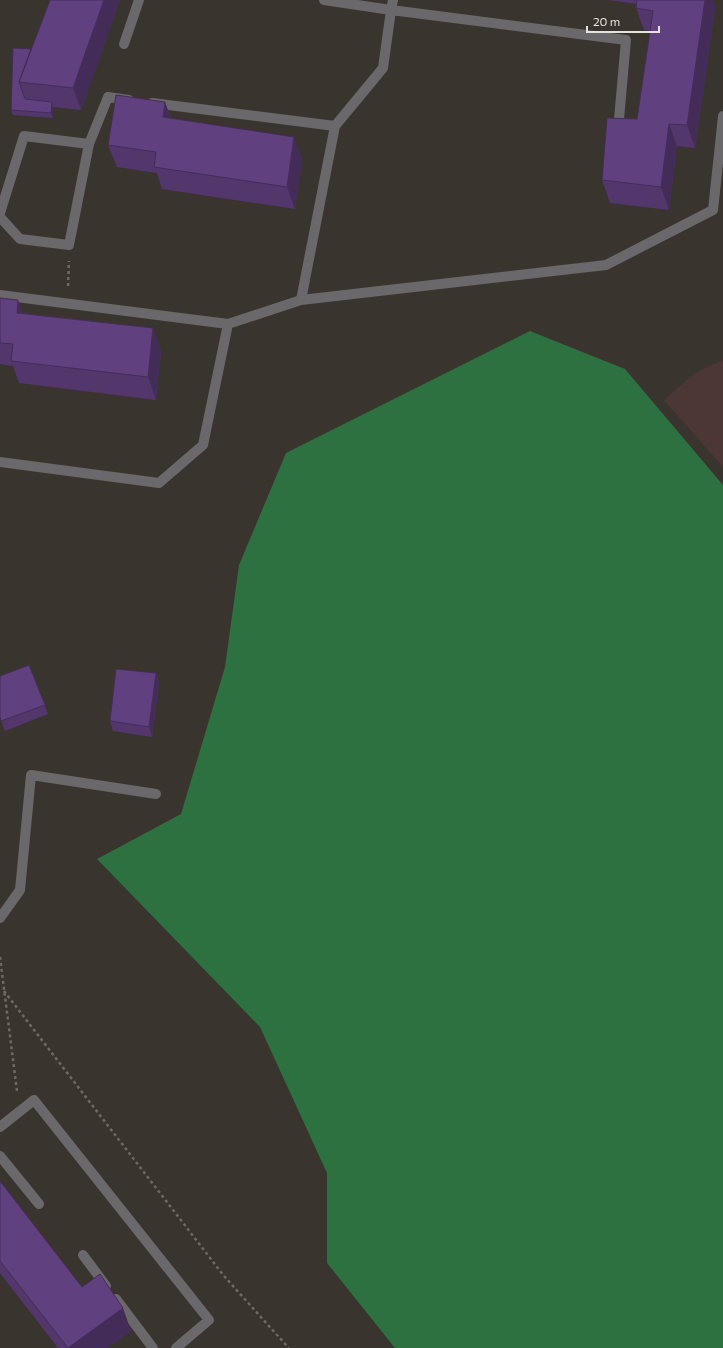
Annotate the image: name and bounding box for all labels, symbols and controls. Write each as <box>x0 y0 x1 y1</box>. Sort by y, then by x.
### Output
scale bar <box>587 8 659 34</box>
text: 20 m <box>593 14 620 28</box>

